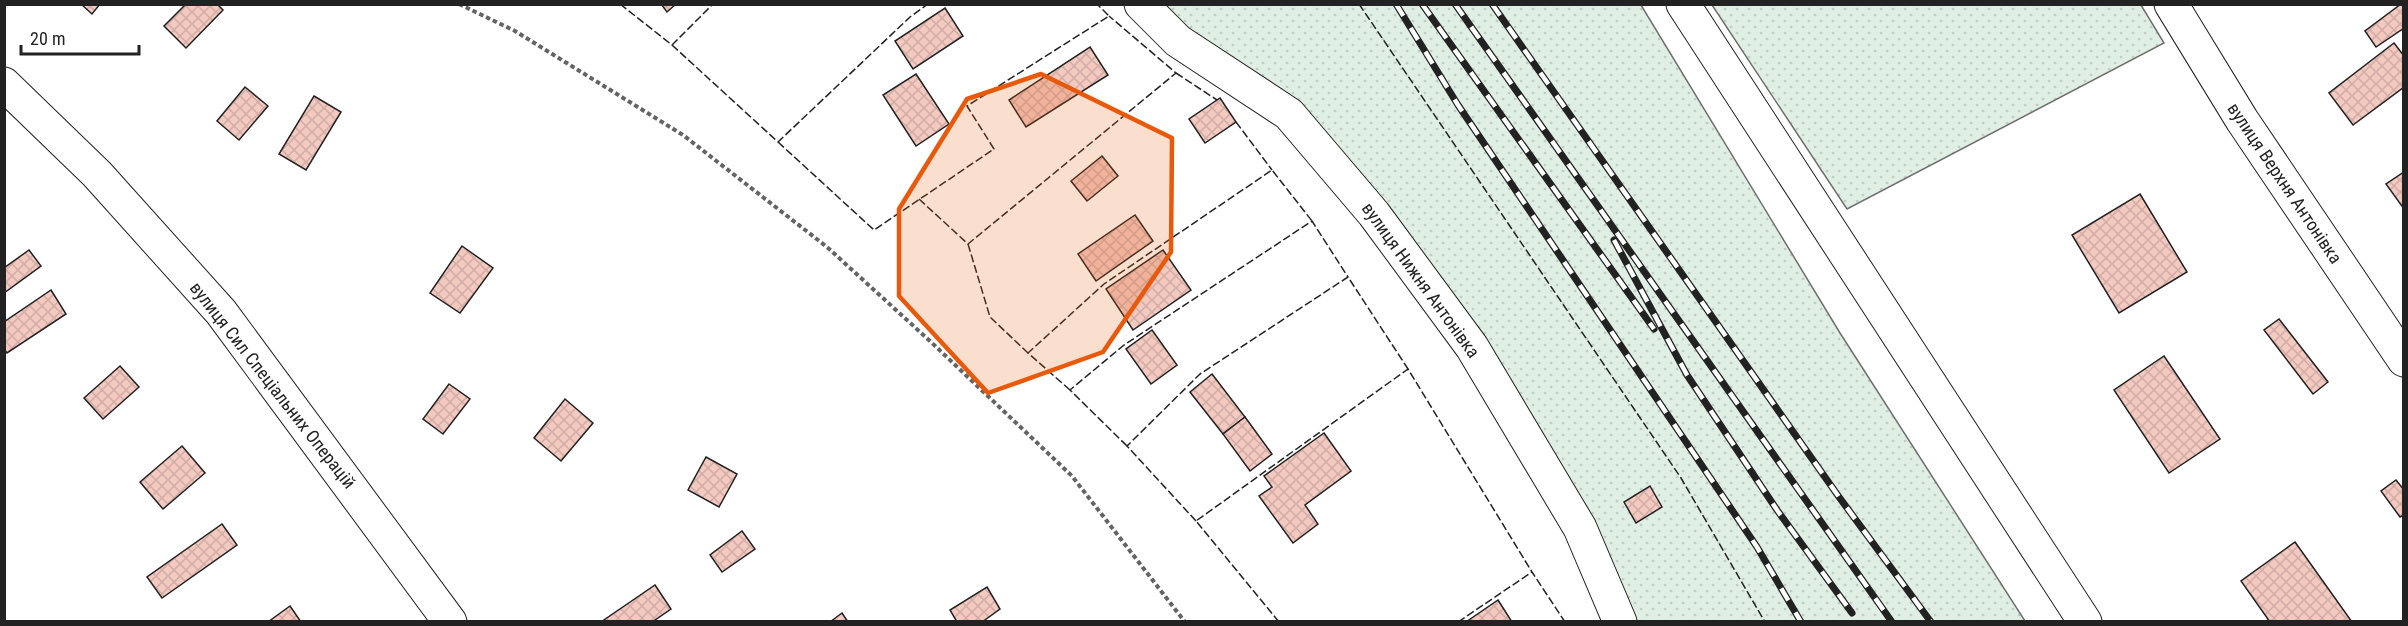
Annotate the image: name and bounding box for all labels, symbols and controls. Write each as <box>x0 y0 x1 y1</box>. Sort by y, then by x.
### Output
scale bar <box>21 18 140 56</box>
text: 20 m <box>30 28 65 49</box>
street label: вулиця Верхня Антонівка <box>2223 99 2347 267</box>
street label: вулиця Нижня Антонівка <box>1358 198 1484 362</box>
street label: вулиця Сил Спеціальних Операцій <box>186 278 360 492</box>

